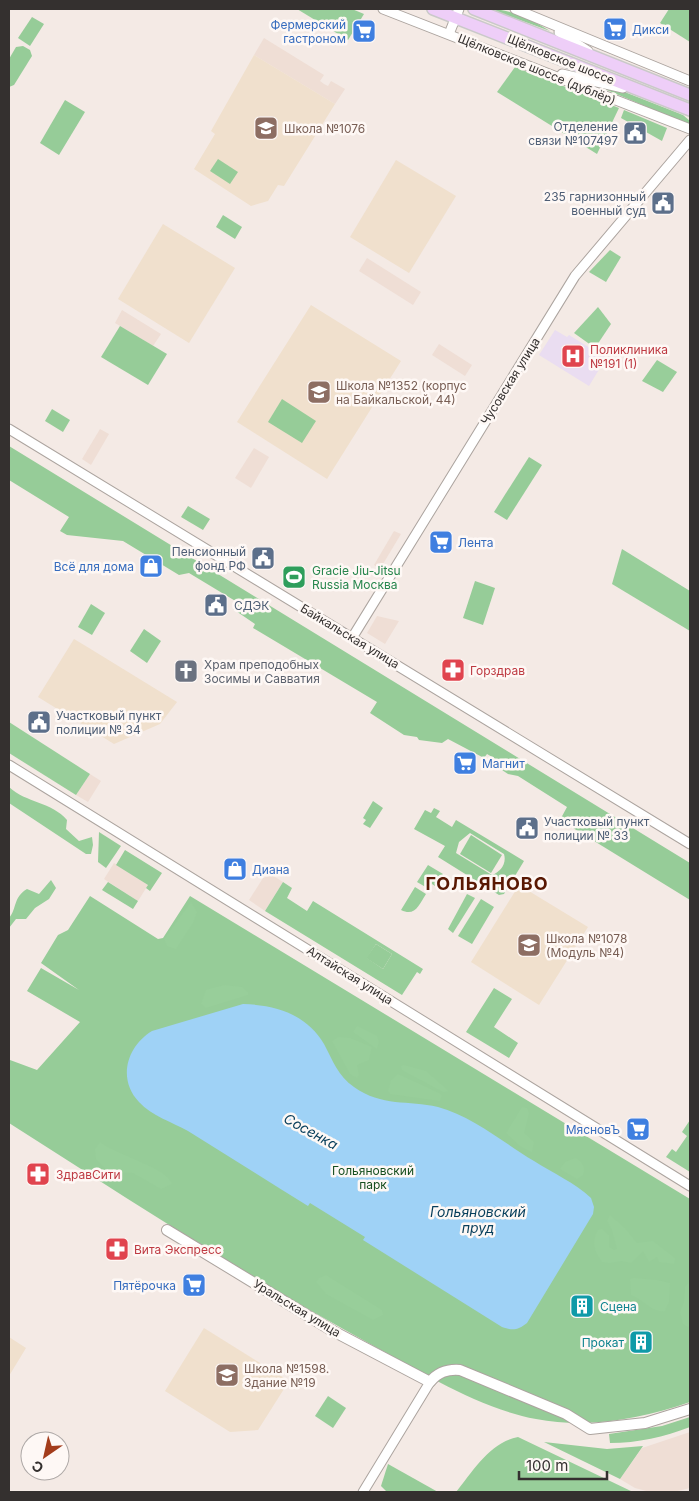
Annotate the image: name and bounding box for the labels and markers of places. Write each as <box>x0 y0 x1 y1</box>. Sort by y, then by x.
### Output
supermarket icon: Дикси <box>602 16 628 42</box>
place label: Фермерский гастроном <box>271 17 346 46</box>
supermarket icon: Фермерский гастроном <box>351 18 377 44</box>
place label: Дикси <box>632 22 669 37</box>
school or university icon: Школа №1076 <box>253 115 279 141</box>
place label: Отделение связи №107497 <box>528 119 618 148</box>
public building icon: Отделение связи №107497 <box>622 120 648 146</box>
place label: Школа №1076 <box>284 121 365 136</box>
place label: 235 гарнизонный военный суд <box>544 189 646 218</box>
public building icon: 235 гарнизонный военный суд <box>650 190 676 216</box>
place label: Поликлиника №191 (1) <box>590 342 668 371</box>
hospital icon: Поликлиника №191 (1) <box>560 343 586 369</box>
place label: Школа №1352 (корпус на Байкальской, 44) <box>336 378 467 407</box>
school or university icon: Школа №1352 (корпус на Байкальской, 44) <box>306 379 332 405</box>
supermarket icon: Лента <box>428 529 454 555</box>
place label: Лента <box>458 535 493 550</box>
place label: Пенсионный фонд РФ <box>172 544 246 573</box>
public building icon: Пенсионный фонд РФ <box>250 545 276 571</box>
shop icon: Всё для дома <box>138 553 164 579</box>
place label: Всё для дома <box>54 559 134 574</box>
place label: Gracie Jiu-Jitsu Russia Москва <box>312 563 401 592</box>
sports icon: Gracie Jiu-Jitsu Russia Москва <box>281 564 307 590</box>
public building icon: СДЭК <box>203 592 229 618</box>
place label: СДЭК <box>234 598 269 613</box>
place label: Храм преподобных Зосимы и Савватия <box>204 657 320 686</box>
pharmacy icon: Горздрав <box>440 657 466 683</box>
church icon: Храм преподобных Зосимы и Савватия <box>173 658 199 684</box>
place label: Горздрав <box>470 663 525 678</box>
place label: Участковый пункт полиции № 34 <box>56 708 162 737</box>
public building icon: Участковый пункт полиции № 34 <box>26 709 52 735</box>
supermarket icon: Магнит <box>452 750 478 776</box>
place label: Магнит <box>482 756 525 771</box>
place label: Участковый пункт полиции № 33 <box>544 814 650 843</box>
public building icon: Участковый пункт полиции № 33 <box>514 815 540 841</box>
shop icon: Диана <box>222 856 248 882</box>
place label: Диана <box>252 862 290 877</box>
place label: Школа №1078 (Модуль №4) <box>546 931 627 960</box>
school or university icon: Школа №1078 (Модуль №4) <box>516 932 542 958</box>
supermarket icon: МясновЪ <box>625 1116 651 1142</box>
place label: МясновЪ <box>566 1122 620 1137</box>
pharmacy icon: ЗдравСити <box>25 1161 51 1187</box>
place label: ЗдравСити <box>56 1167 121 1182</box>
pharmacy icon: Вита Экспресс <box>104 1236 130 1262</box>
place label: Вита Экспресс <box>134 1242 222 1257</box>
supermarket icon: Пятёрочка <box>181 1272 207 1298</box>
place label: Пятёрочка <box>113 1278 176 1293</box>
building icon: Сцена <box>569 1293 595 1319</box>
place label: Сцена <box>600 1299 637 1314</box>
building icon: Прокат <box>628 1329 654 1355</box>
place label: Прокат <box>582 1335 624 1350</box>
place label: Школа №1598. Здание №19 <box>244 1361 329 1390</box>
school or university icon: Школа №1598. Здание №19 <box>214 1362 240 1388</box>

